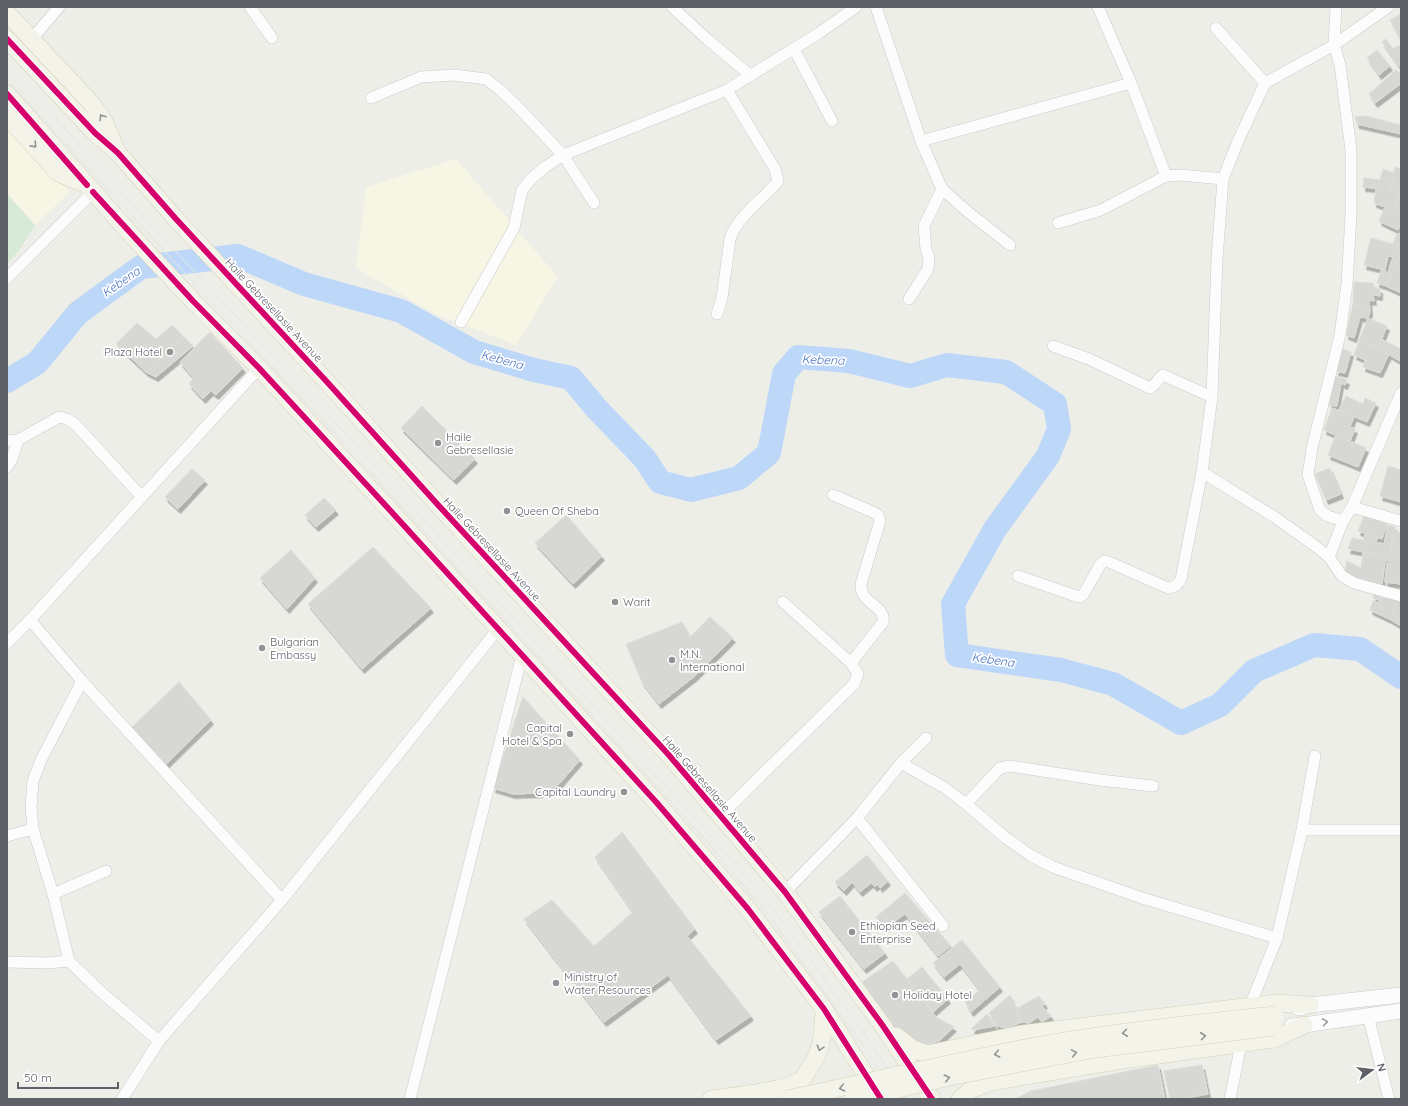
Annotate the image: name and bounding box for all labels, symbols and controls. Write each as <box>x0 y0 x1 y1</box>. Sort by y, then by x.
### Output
one-way arrow <box>99 115 106 122</box>
one-way arrow <box>29 140 36 148</box>
street label: Haile Gebresellasie Avenue <box>222 255 326 365</box>
water label: Kebena <box>99 263 143 300</box>
place label: Plaza Hotel <box>104 345 162 359</box>
marker: Plaza Hotel <box>165 347 175 357</box>
water label: Kebena <box>479 347 525 372</box>
water label: Kebena <box>801 351 845 368</box>
place label: Haile Gebresellasie <box>446 430 514 457</box>
marker: Haile Gebresellasie <box>433 438 443 448</box>
street label: Haile Gebresellasie Avenue <box>440 494 544 604</box>
place label: Queen Of Sheba <box>515 504 599 518</box>
marker: Queen Of Sheba <box>502 506 512 516</box>
place label: Warit <box>623 595 651 609</box>
marker: Warit <box>610 597 620 607</box>
place label: Bulgarian Embassy <box>270 635 319 662</box>
marker: Bulgarian Embassy <box>257 643 267 653</box>
place label: M.N. International <box>680 647 745 674</box>
water label: Kebena <box>971 649 1016 670</box>
marker: M.N. International <box>667 655 677 665</box>
place label: Capital Hotel & Spa <box>502 721 562 748</box>
marker: Capital Hotel & Spa <box>565 729 575 739</box>
street label: Haile Gebresellasie Avenue <box>660 733 760 845</box>
place label: Capital Laundry <box>535 785 616 799</box>
marker: Capital Laundry <box>619 787 629 797</box>
place label: Ethiopian Seed Enterprise <box>860 919 936 946</box>
marker: Ethiopian Seed Enterprise <box>847 927 857 937</box>
place label: Ministry of Water Resources <box>564 970 651 997</box>
marker: Ministry of Water Resources <box>551 978 561 988</box>
place label: Holiday Hotel <box>903 988 972 1002</box>
marker: Holiday Hotel <box>890 990 900 1000</box>
one-way arrow <box>1322 1018 1329 1027</box>
one-way arrow <box>1122 1028 1128 1037</box>
one-way arrow <box>1200 1032 1206 1041</box>
one-way arrow <box>816 1044 825 1051</box>
one-way arrow <box>993 1049 1000 1057</box>
one-way arrow <box>1071 1049 1078 1057</box>
north arrow <box>1352 1050 1392 1090</box>
text: N <box>1374 1062 1389 1073</box>
scale bar <box>18 1064 118 1090</box>
text: 50 m <box>24 1070 52 1085</box>
one-way arrow <box>944 1074 950 1082</box>
one-way arrow <box>839 1083 845 1091</box>

